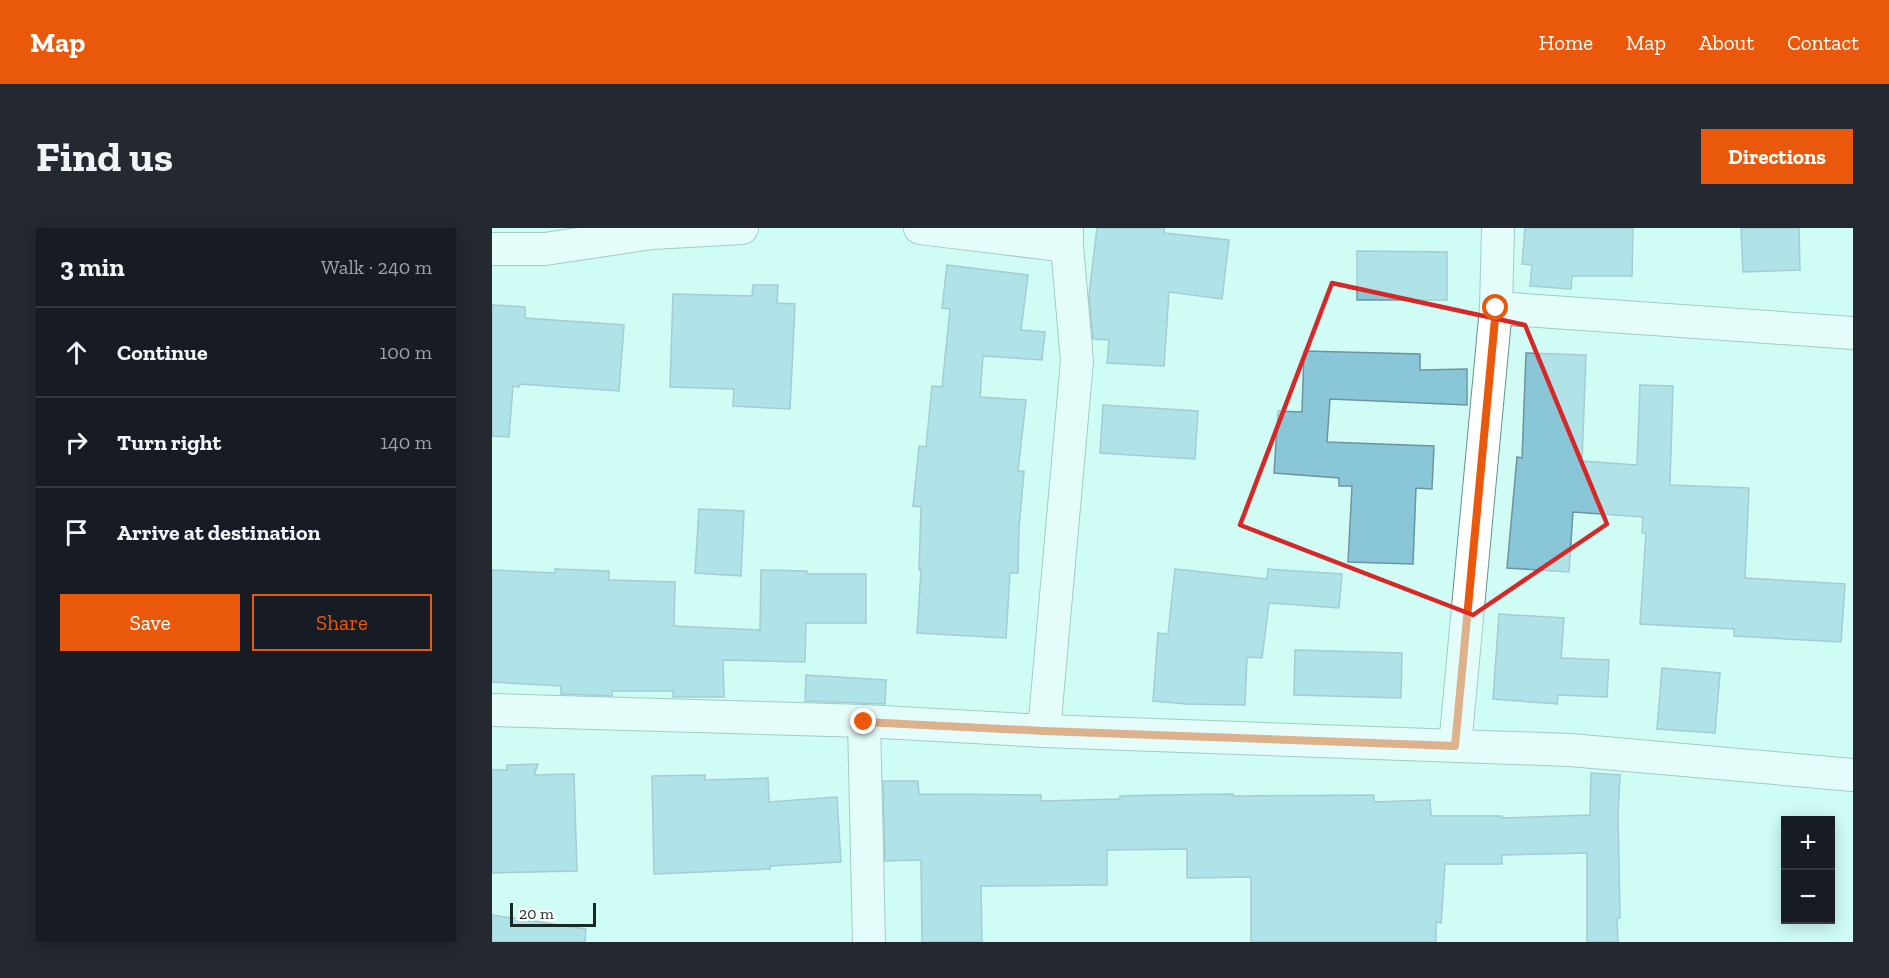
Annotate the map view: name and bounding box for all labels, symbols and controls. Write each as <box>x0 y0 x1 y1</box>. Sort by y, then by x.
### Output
text: Map <box>30 26 85 59</box>
text: Home <box>1539 30 1593 55</box>
text: Map <box>1626 30 1666 55</box>
text: About <box>1699 30 1754 55</box>
text: Contact <box>1787 30 1859 55</box>
button: Directions <box>1701 129 1853 184</box>
text: Find us <box>36 131 173 182</box>
text: 3 min <box>60 251 125 283</box>
text: Walk · 240 m <box>321 255 432 279</box>
route start <box>1482 294 1508 320</box>
icon: ahead <box>60 336 93 369</box>
text: Continue <box>117 339 208 366</box>
text: 100 m <box>379 340 432 364</box>
icon: right <box>60 426 93 459</box>
text: Turn right <box>117 429 221 456</box>
text: 140 m <box>380 430 432 454</box>
icon: arrive <box>60 516 93 549</box>
text: Arrive at destination <box>117 519 320 546</box>
button: Save <box>60 594 240 651</box>
button: Share <box>252 594 432 651</box>
route end <box>850 708 876 734</box>
map controls <box>1781 816 1835 924</box>
button: + <box>1781 816 1835 870</box>
button: − <box>1781 870 1835 924</box>
scale bar <box>510 900 596 928</box>
text: 20 m <box>519 904 554 923</box>

